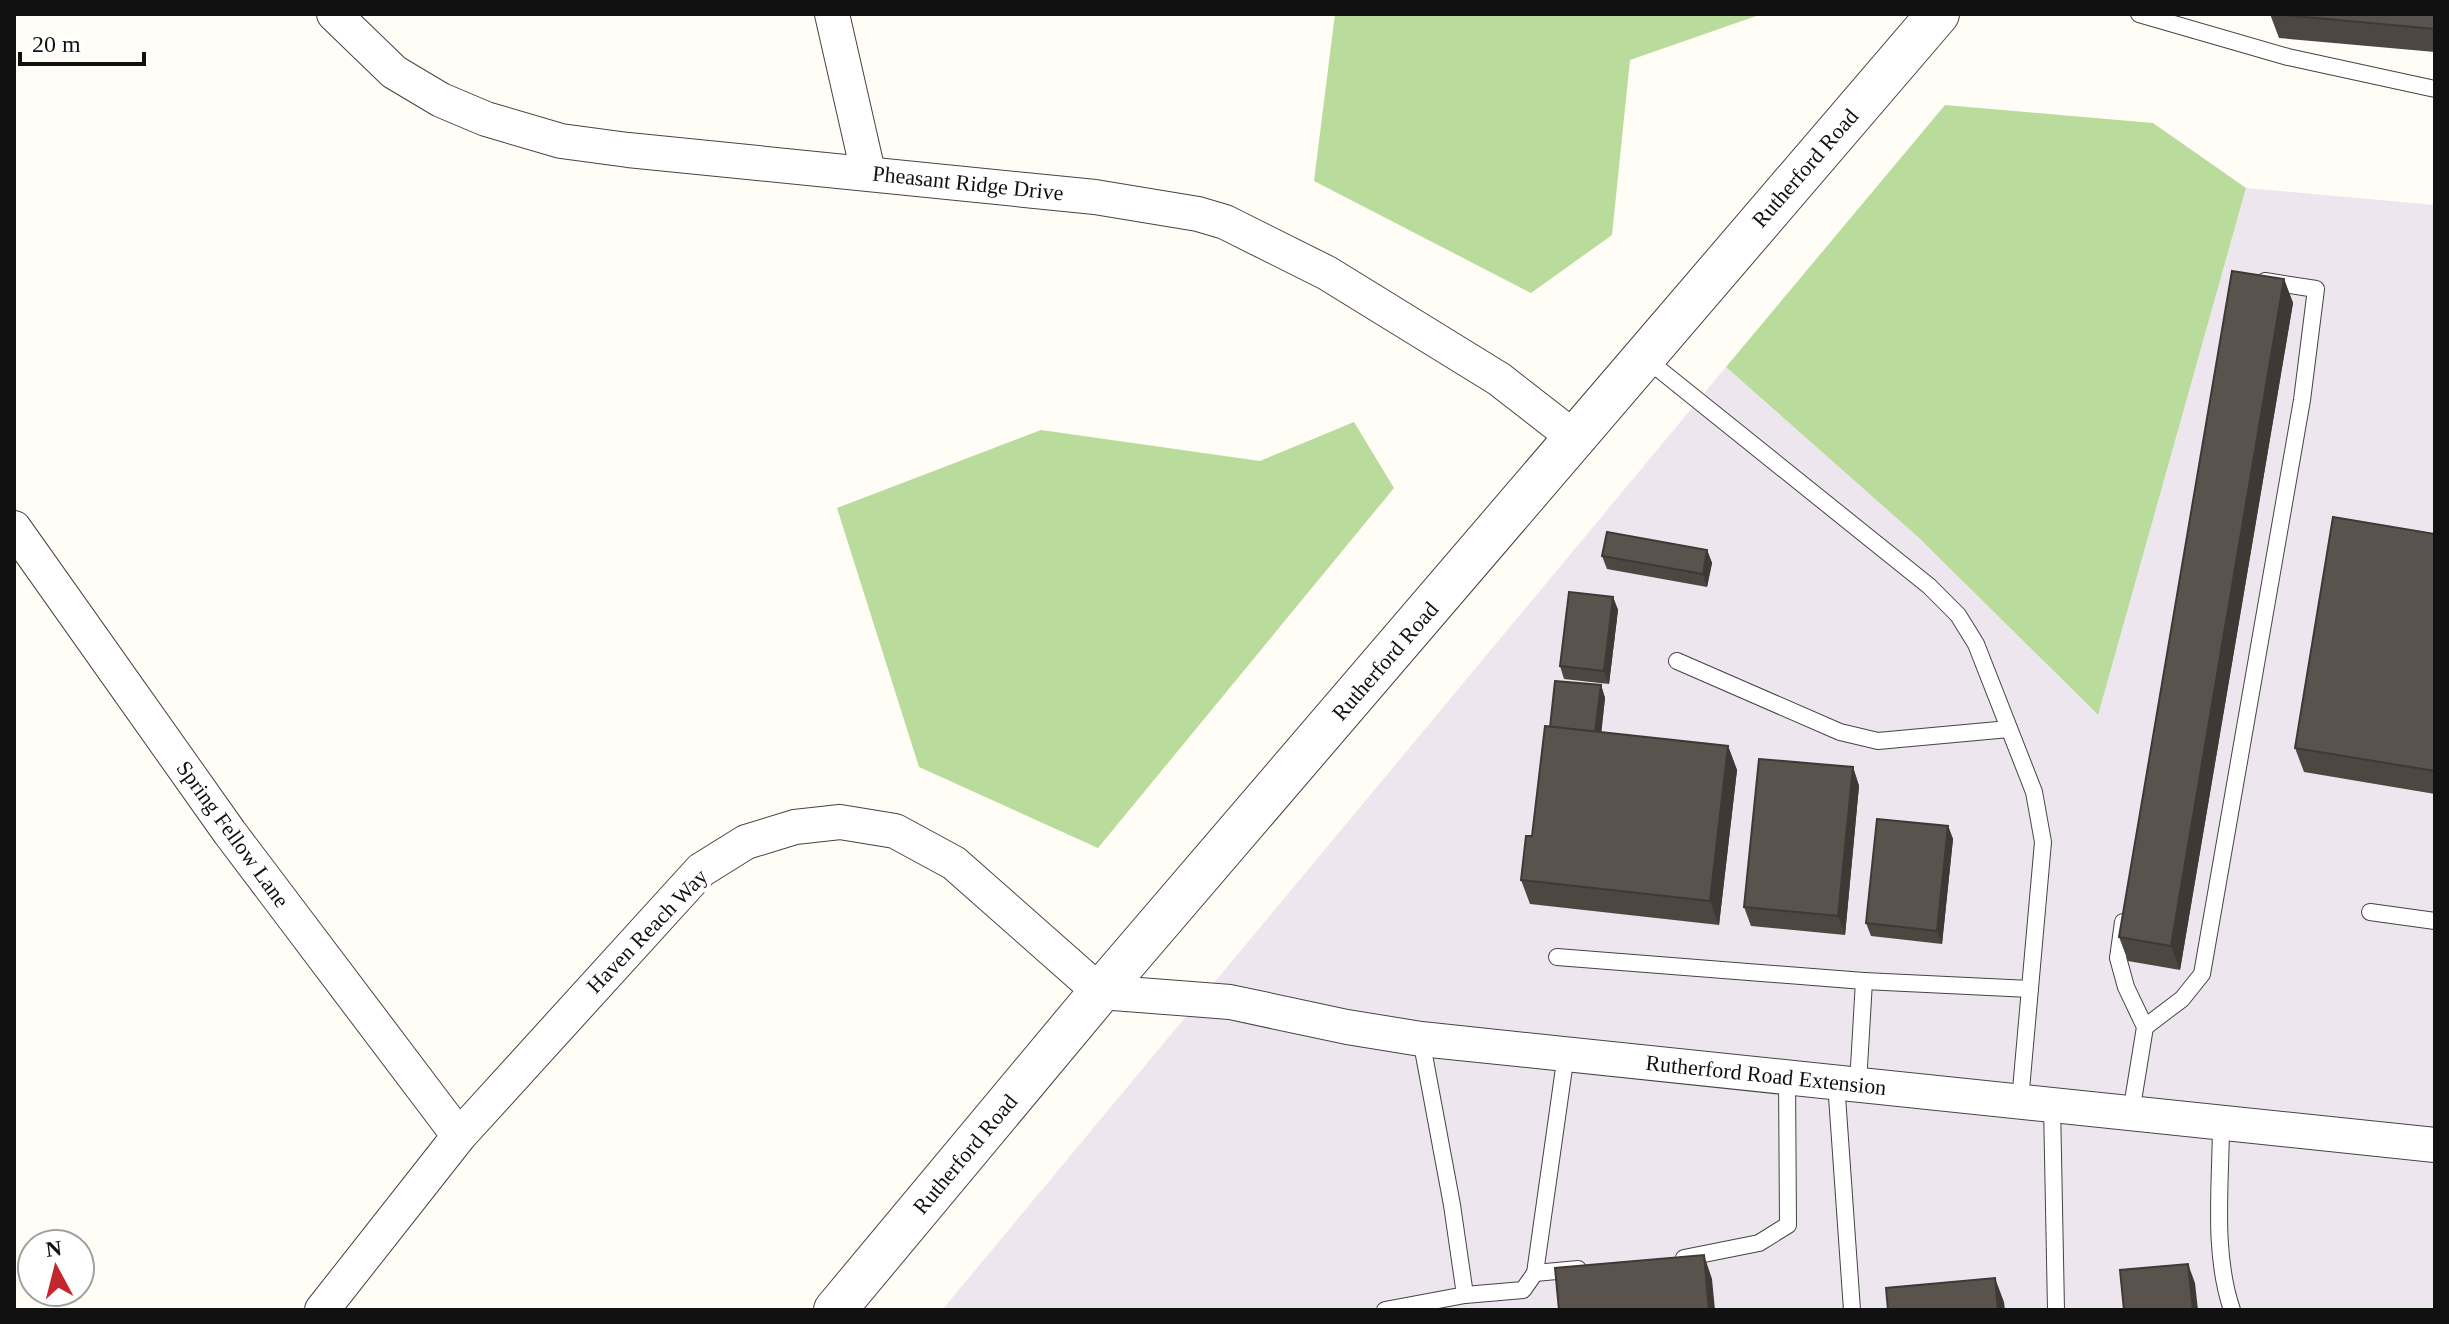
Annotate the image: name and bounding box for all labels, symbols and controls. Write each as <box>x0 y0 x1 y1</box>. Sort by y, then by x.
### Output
scale bar <box>20 16 144 66</box>
text: 20 m <box>32 31 81 57</box>
street label: Rutherford Road <box>1747 104 1863 232</box>
street label: Pheasant Ridge Drive <box>871 161 1065 205</box>
street label: Rutherford Road <box>1327 597 1443 725</box>
street label: Spring Fellow Lane <box>172 756 294 912</box>
street label: Haven Reach Way <box>581 864 713 998</box>
street label: Rutherford Road Extension <box>1644 1050 1888 1100</box>
street label: Rutherford Road <box>908 1089 1022 1219</box>
north arrow <box>16 1228 96 1308</box>
text: N <box>44 1235 63 1262</box>

